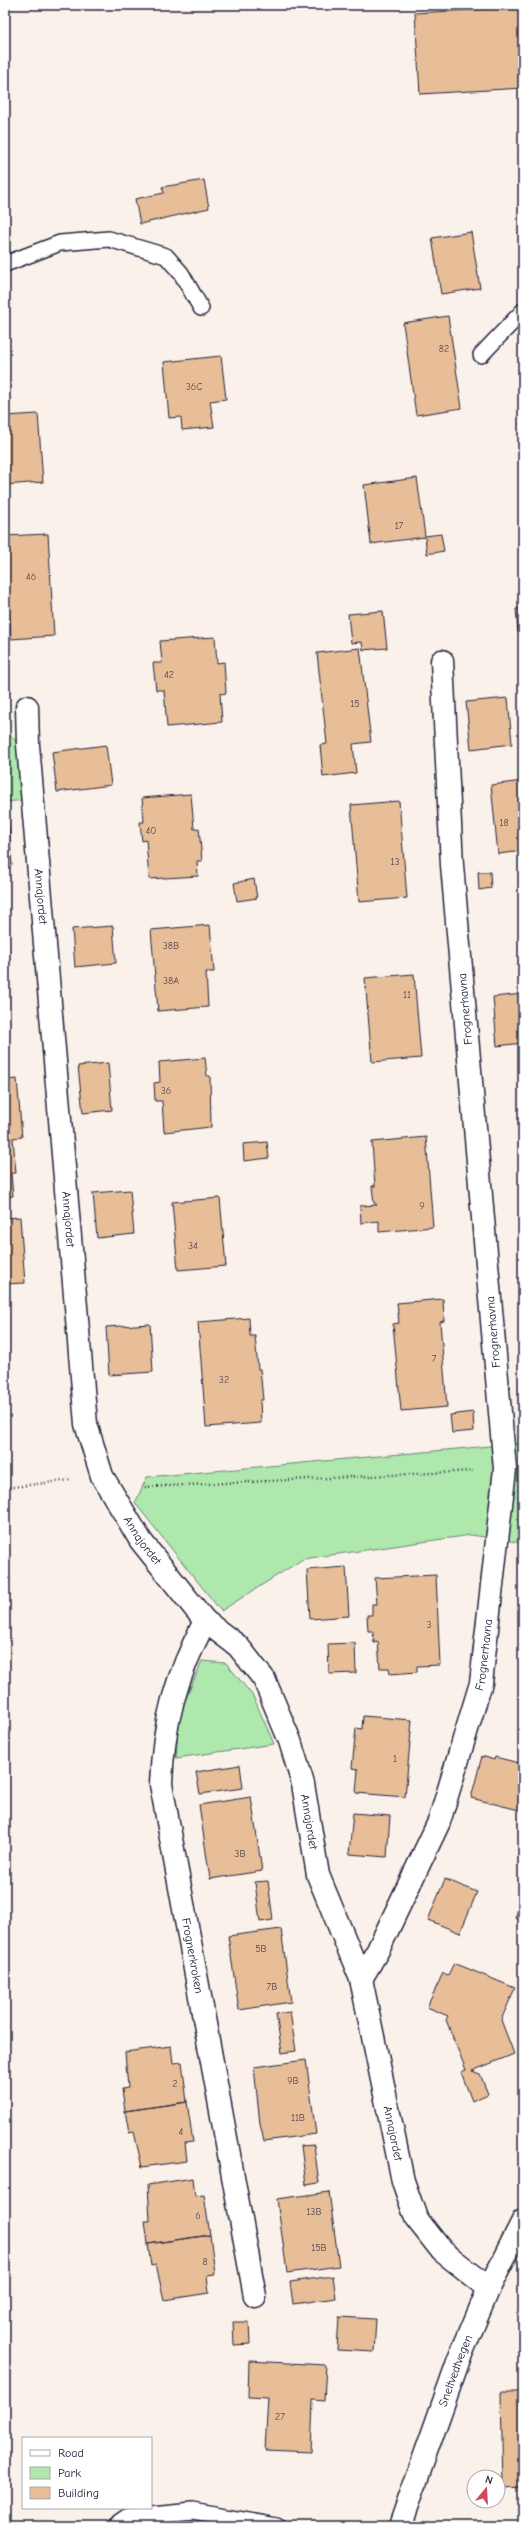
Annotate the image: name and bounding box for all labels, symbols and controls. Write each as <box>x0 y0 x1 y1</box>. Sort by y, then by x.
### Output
house number: 82 <box>439 343 449 355</box>
house number: 36C <box>186 381 202 393</box>
house number: 17 <box>395 520 404 532</box>
house number: 46 <box>26 571 36 583</box>
house number: 42 <box>164 669 174 681</box>
house number: 15 <box>350 698 360 710</box>
house number: 18 <box>499 817 509 829</box>
house number: 40 <box>146 825 156 837</box>
house number: 13 <box>390 856 400 868</box>
street label: Annajordet <box>32 868 50 925</box>
house number: 38B <box>163 940 179 952</box>
street label: Frognerhavna <box>455 972 475 1046</box>
house number: 38A <box>163 975 179 987</box>
house number: 11 <box>403 989 411 1001</box>
house number: 36 <box>161 1085 171 1097</box>
street label: Annajordet <box>59 1191 78 1248</box>
house number: 9 <box>419 1200 425 1212</box>
house number: 34 <box>188 1240 198 1252</box>
street label: Frognerhavna <box>483 1295 503 1369</box>
house number: 7 <box>432 1353 437 1365</box>
house number: 32 <box>219 1374 229 1386</box>
street label: Annajordet <box>121 1514 164 1568</box>
street label: Frognerhavna <box>472 1618 495 1692</box>
house number: 3 <box>426 1619 432 1631</box>
house number: 1 <box>393 1753 397 1765</box>
street label: Annajordet <box>298 1793 321 1851</box>
house number: 3B <box>234 1848 246 1860</box>
street label: Frognerkroken <box>179 1917 206 1995</box>
house number: 5B <box>255 1943 267 1955</box>
house number: 7B <box>267 1981 277 1993</box>
house number: 9B <box>287 2075 299 2087</box>
house number: 2 <box>172 2078 178 2090</box>
street label: Annajordet <box>381 2104 406 2163</box>
house number: 11B <box>291 2112 305 2124</box>
house number: 4 <box>179 2126 184 2138</box>
house number: 13B <box>306 2206 322 2218</box>
house number: 6 <box>195 2210 201 2222</box>
house number: 15B <box>311 2242 327 2254</box>
house number: 8 <box>202 2256 208 2268</box>
street label: Sneltvedtvegen <box>436 2333 475 2408</box>
house number: 27 <box>275 2411 285 2423</box>
legend <box>22 2437 152 2509</box>
text: Road <box>58 2446 84 2460</box>
text: Park <box>58 2466 81 2480</box>
north arrow <box>466 2469 506 2509</box>
text: N <box>484 2473 494 2487</box>
text: Building <box>58 2486 99 2500</box>

